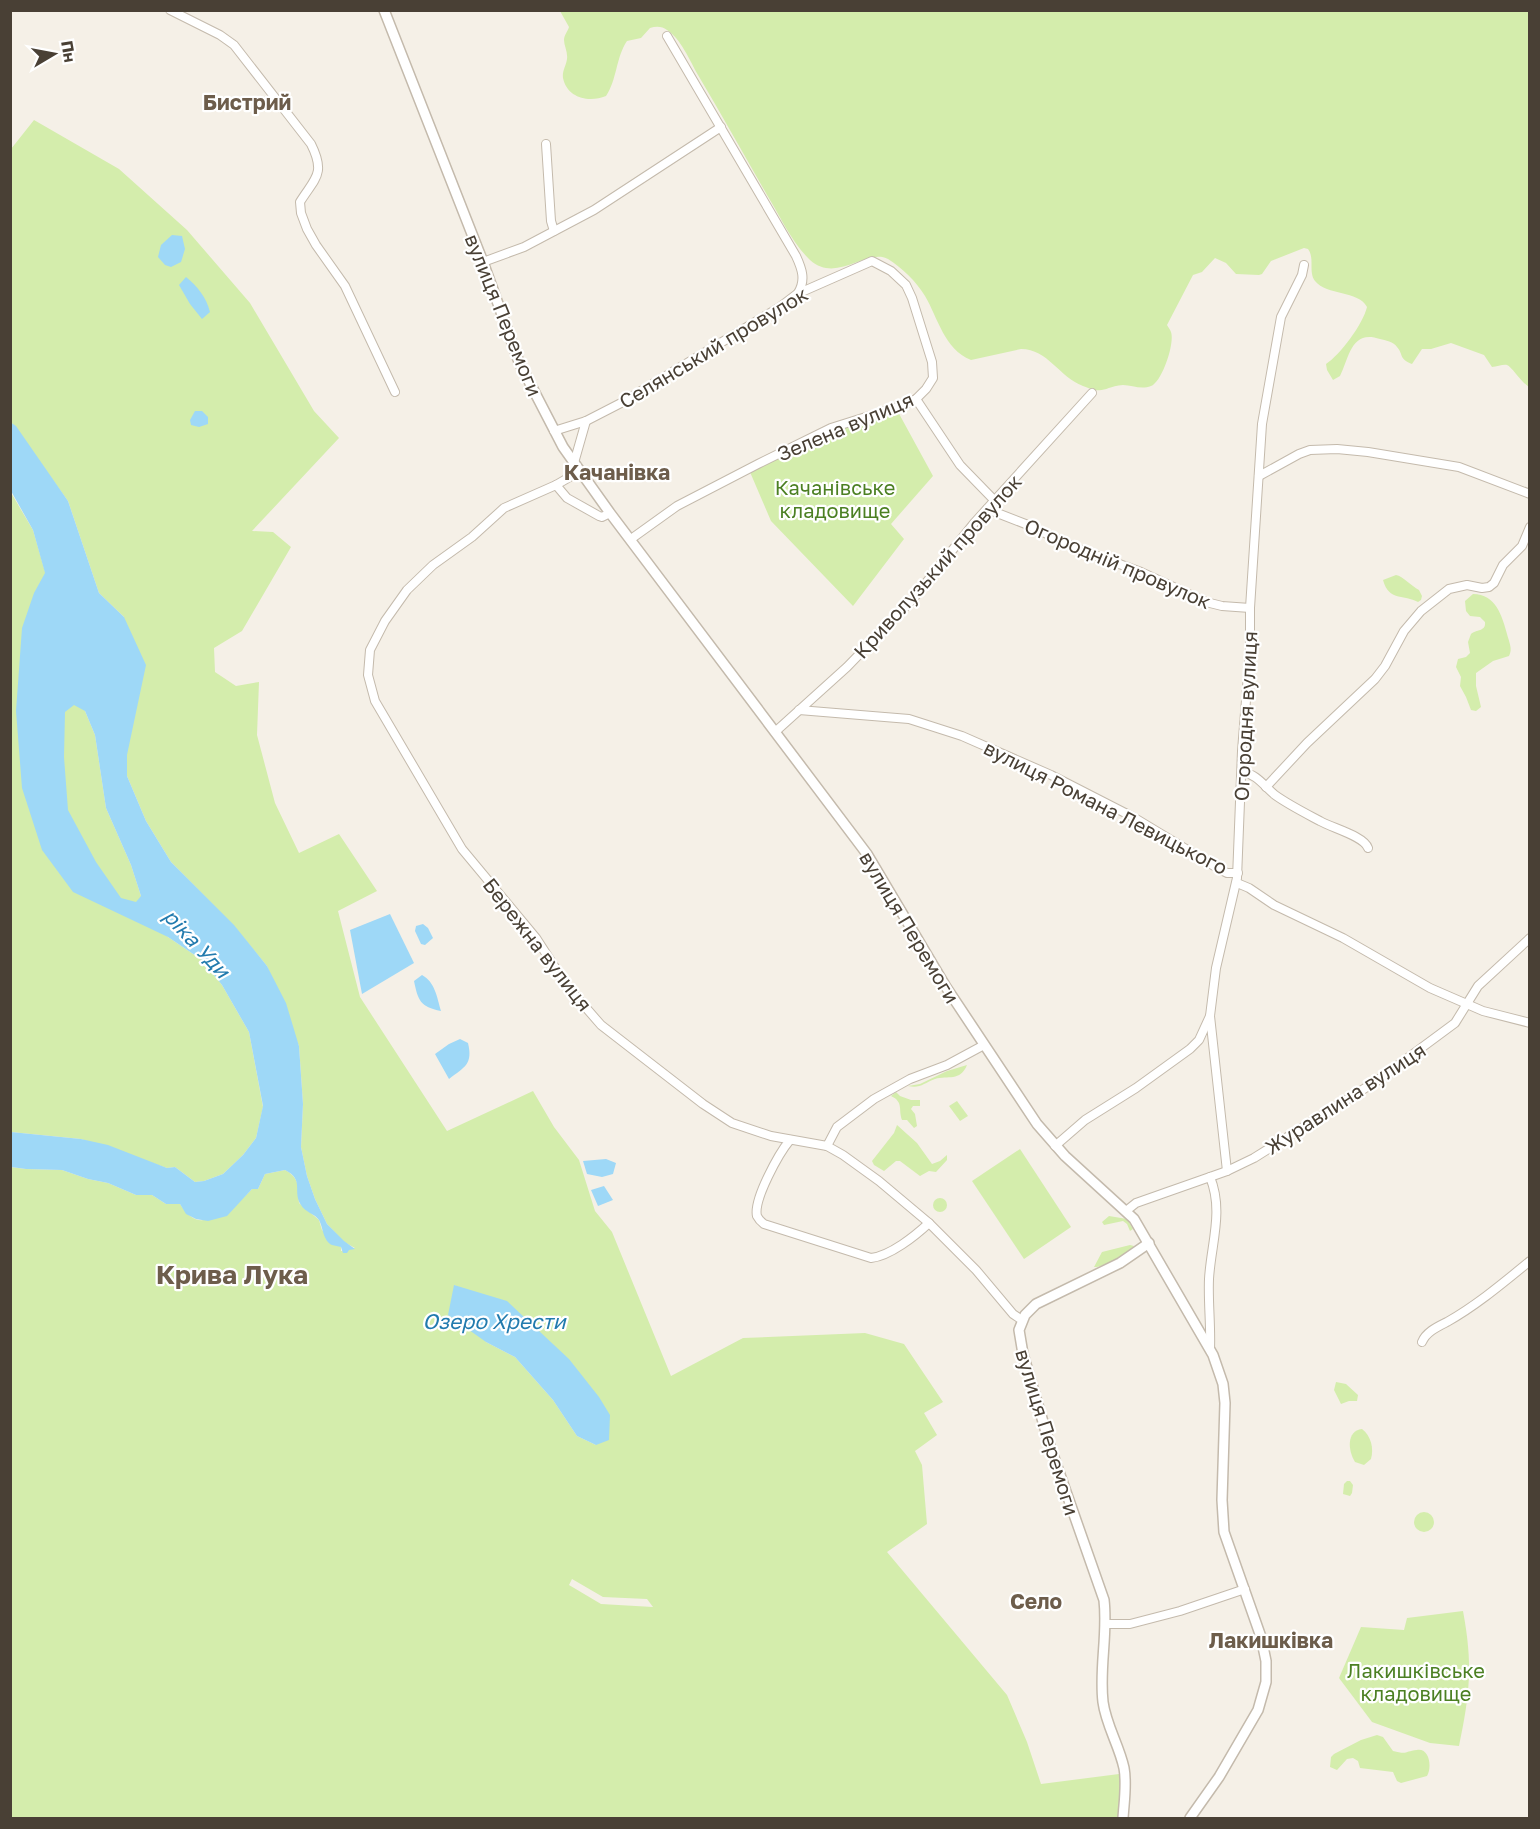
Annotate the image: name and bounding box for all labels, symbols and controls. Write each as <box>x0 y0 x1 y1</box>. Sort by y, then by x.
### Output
north arrow <box>24 24 84 84</box>
text: Пн <box>57 39 81 64</box>
district label: Бистрий <box>203 89 291 115</box>
street label: вулиця Перемоги <box>460 230 548 400</box>
street label: Селянський провулок <box>614 281 812 413</box>
street label: Зелена вулиця <box>773 387 917 465</box>
district label: Качанівка <box>564 459 670 485</box>
street label: Криволузький провулок <box>848 469 1026 663</box>
park label: Качанівське кладовище <box>775 475 895 522</box>
street label: Огородній провулок <box>1021 513 1215 613</box>
street label: Огородня вулиця <box>1229 630 1261 802</box>
street label: вулиця Романа Левицького <box>980 735 1232 879</box>
street label: вулиця Перемоги <box>855 847 965 1007</box>
street label: Бережна вулиця <box>479 873 597 1015</box>
water label: ріка Уди <box>158 903 236 984</box>
street label: Журавлина вулиця <box>1260 1037 1430 1159</box>
district label: Крива Лука <box>156 1259 308 1290</box>
water label: Озеро Хрести <box>422 1308 567 1334</box>
street label: вулиця Перемоги <box>1011 1346 1085 1518</box>
district label: Село <box>1010 1588 1062 1614</box>
district label: Лакишківка <box>1209 1627 1333 1653</box>
park label: Лакишківське кладовище <box>1347 1658 1485 1705</box>

